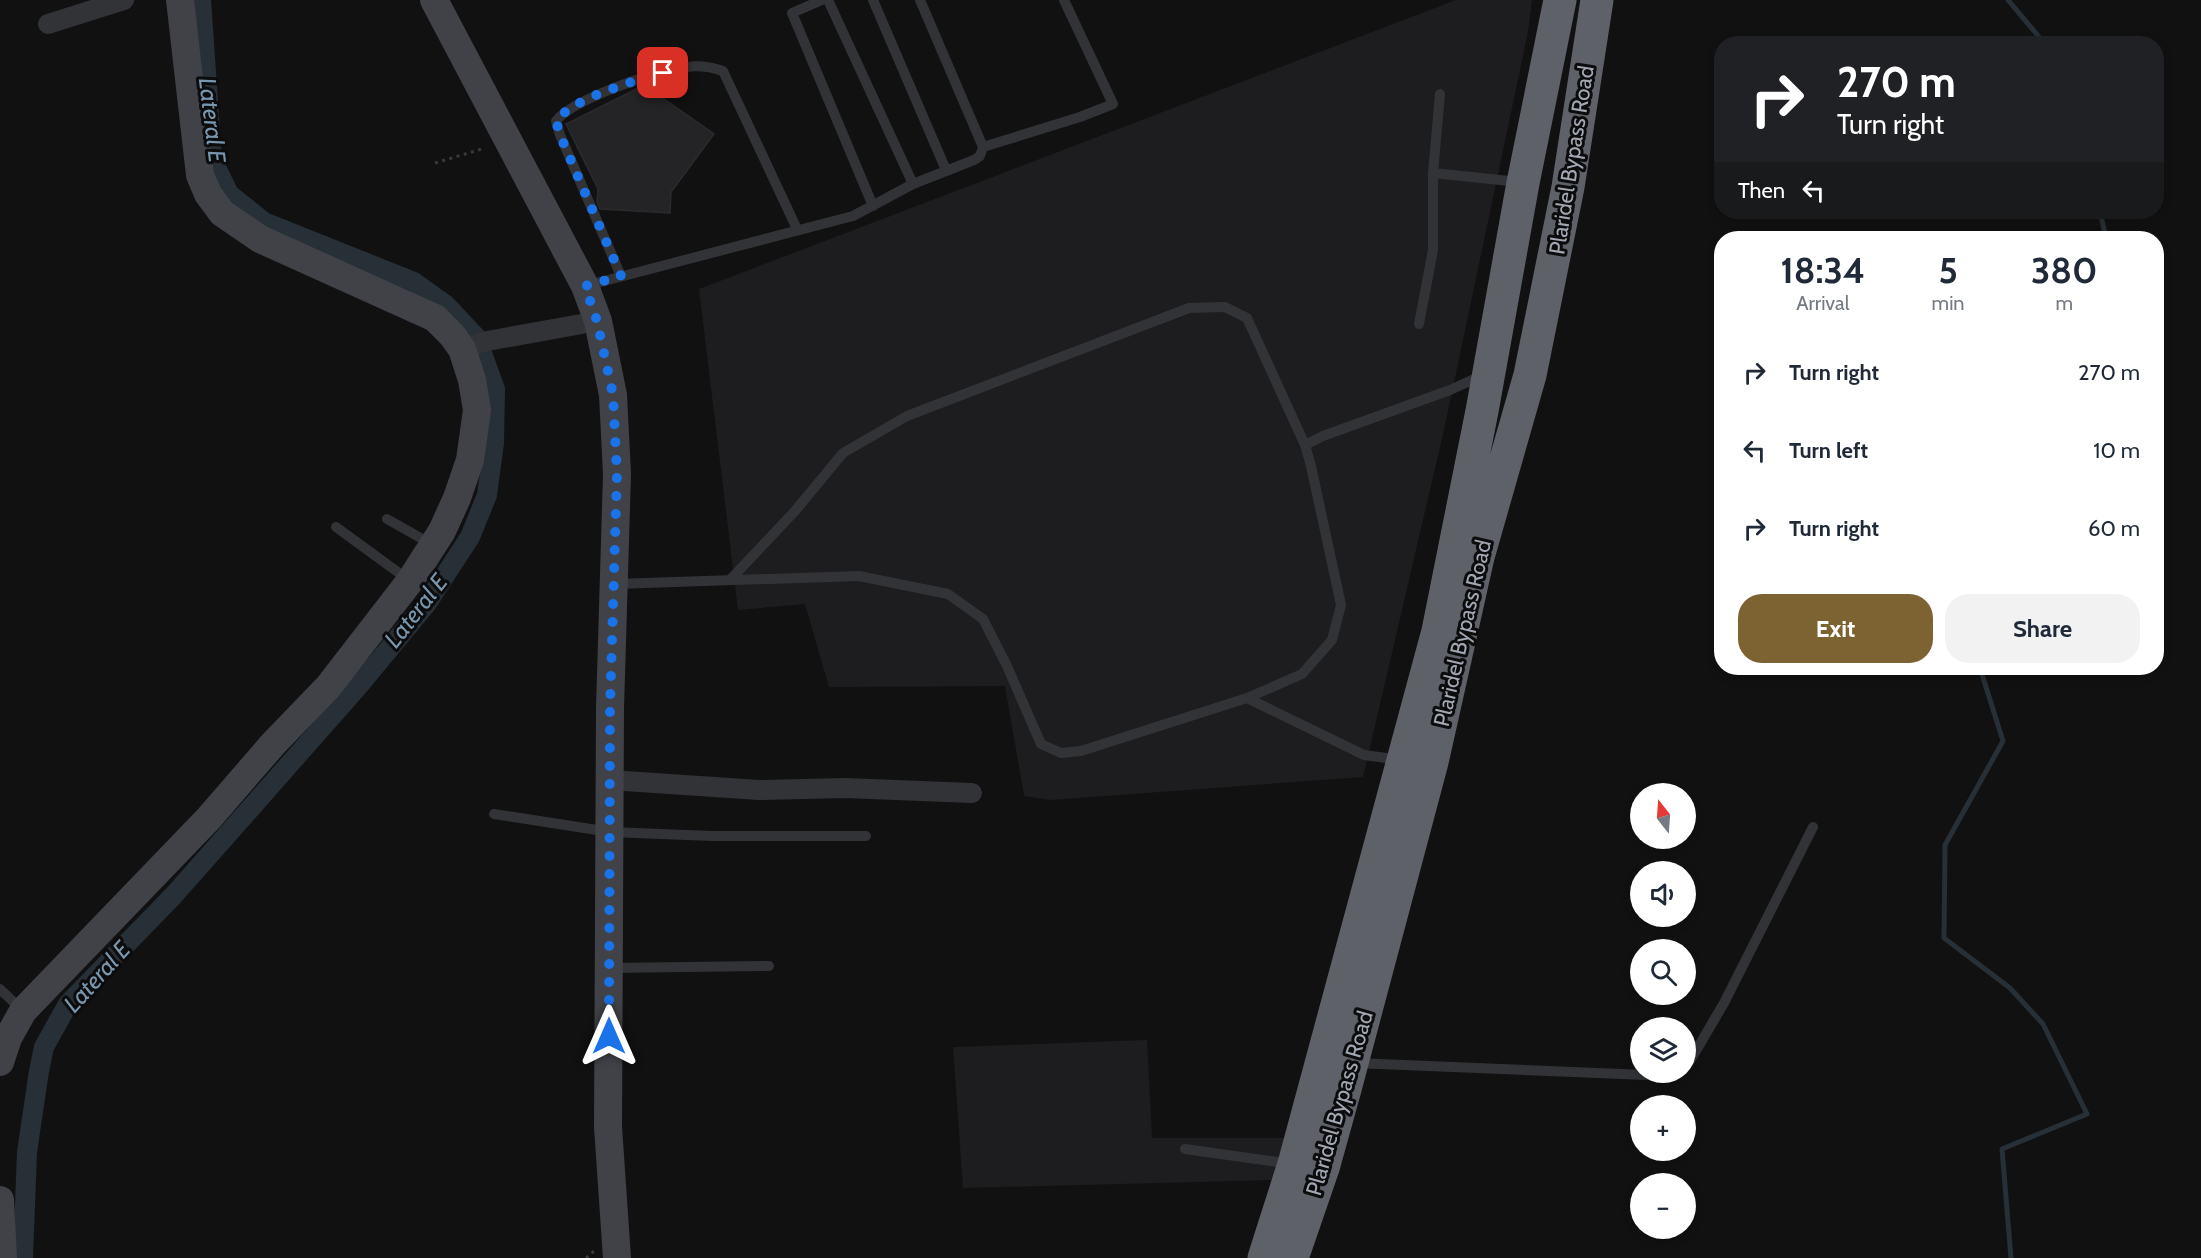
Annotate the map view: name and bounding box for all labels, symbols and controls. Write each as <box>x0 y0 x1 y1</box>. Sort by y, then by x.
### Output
pin <box>637 47 688 98</box>
icon: arrive <box>646 56 679 89</box>
text: 270 m <box>1837 56 1956 108</box>
icon: right <box>1738 60 1816 138</box>
street label: Plaridel Bypass Road <box>1543 64 1600 256</box>
water label: Lateral E <box>193 76 232 166</box>
text: Turn right <box>1837 108 1944 141</box>
icon: left <box>1797 174 1830 207</box>
text: Then <box>1738 177 1785 204</box>
text: 18:34 <box>1780 248 1865 292</box>
text: 5 <box>1938 248 1958 292</box>
text: 380 <box>2031 248 2098 292</box>
text: Arrival <box>1796 291 1849 315</box>
text: min <box>1932 291 1965 315</box>
text: m <box>2055 291 2073 315</box>
icon: right <box>1738 356 1771 389</box>
text: Turn right <box>1789 359 1879 386</box>
text: 270 m <box>2078 359 2140 386</box>
icon: left <box>1738 434 1771 467</box>
text: Turn left <box>1789 437 1868 464</box>
text: 10 m <box>2093 437 2140 464</box>
icon: right <box>1738 512 1771 545</box>
text: Turn right <box>1789 515 1879 542</box>
text: 60 m <box>2088 515 2140 542</box>
street label: Plaridel Bypass Road <box>1428 537 1497 729</box>
water label: Lateral E <box>378 567 454 653</box>
button: Exit <box>1738 594 1933 663</box>
button: Share <box>1945 594 2140 663</box>
north arrow <box>1630 783 1696 849</box>
map controls <box>1630 783 1696 1239</box>
button: sound <box>1630 861 1696 927</box>
water label: Lateral E <box>57 934 137 1018</box>
button: search <box>1630 939 1696 1005</box>
position arrow <box>577 1004 641 1068</box>
street label: Plaridel Bypass Road <box>1300 1008 1379 1199</box>
button: layers <box>1630 1017 1696 1083</box>
button: + <box>1630 1095 1696 1161</box>
button: − <box>1630 1173 1696 1239</box>

